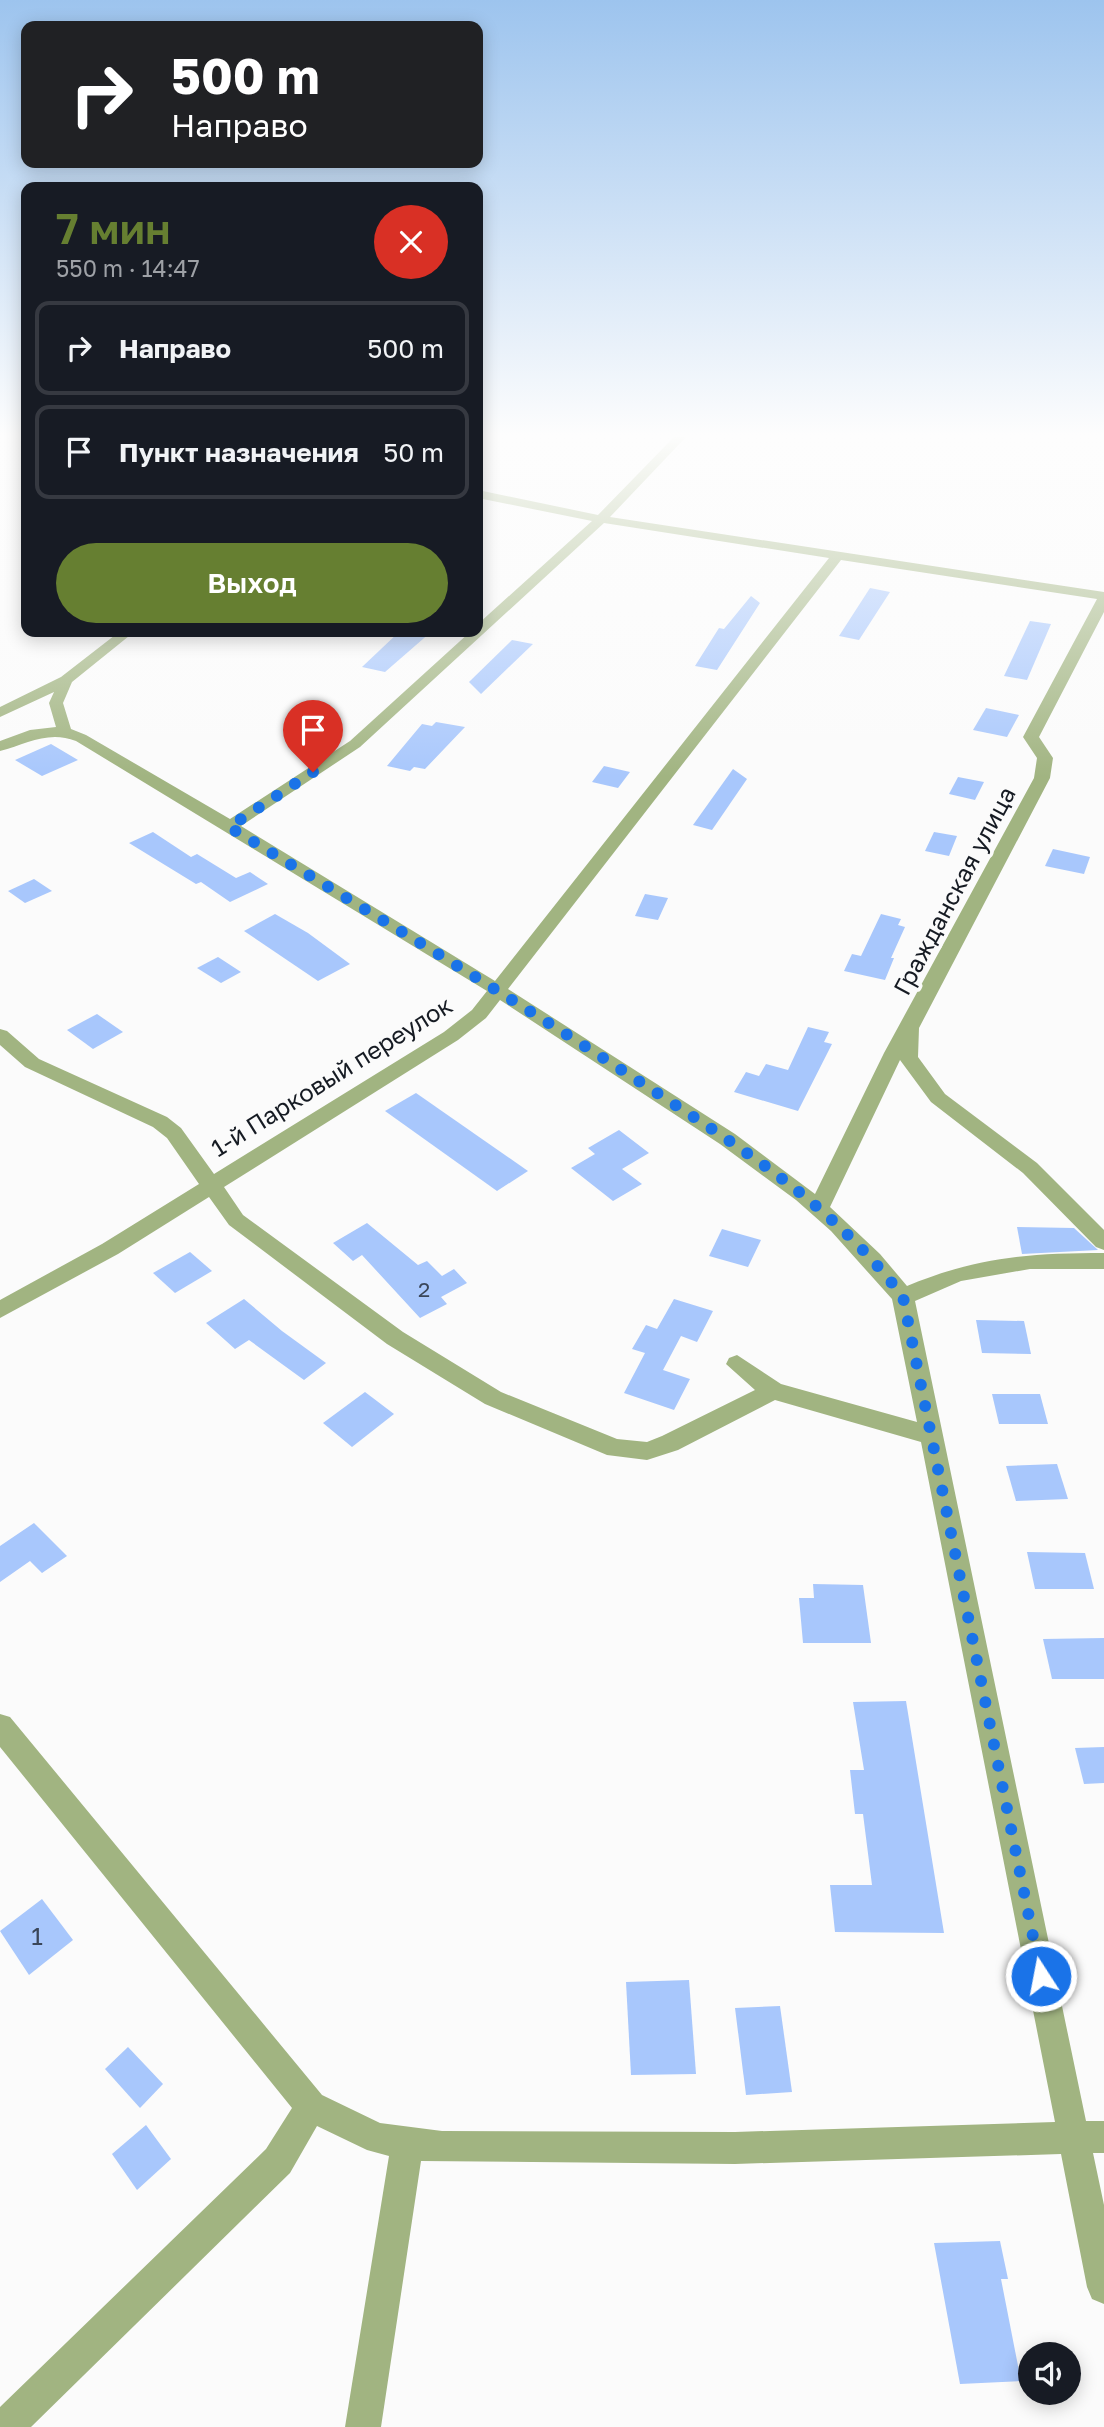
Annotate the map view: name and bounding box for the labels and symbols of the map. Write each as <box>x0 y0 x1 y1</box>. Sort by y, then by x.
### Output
pin <box>283 700 343 772</box>
street label: Гражданская улица <box>886 781 1021 999</box>
street label: 1-й Парковый переулок <box>205 989 457 1162</box>
house number: 2 <box>418 1276 430 1302</box>
house number: 1 <box>31 1921 43 1950</box>
position arrow <box>1004 1939 1078 2013</box>

